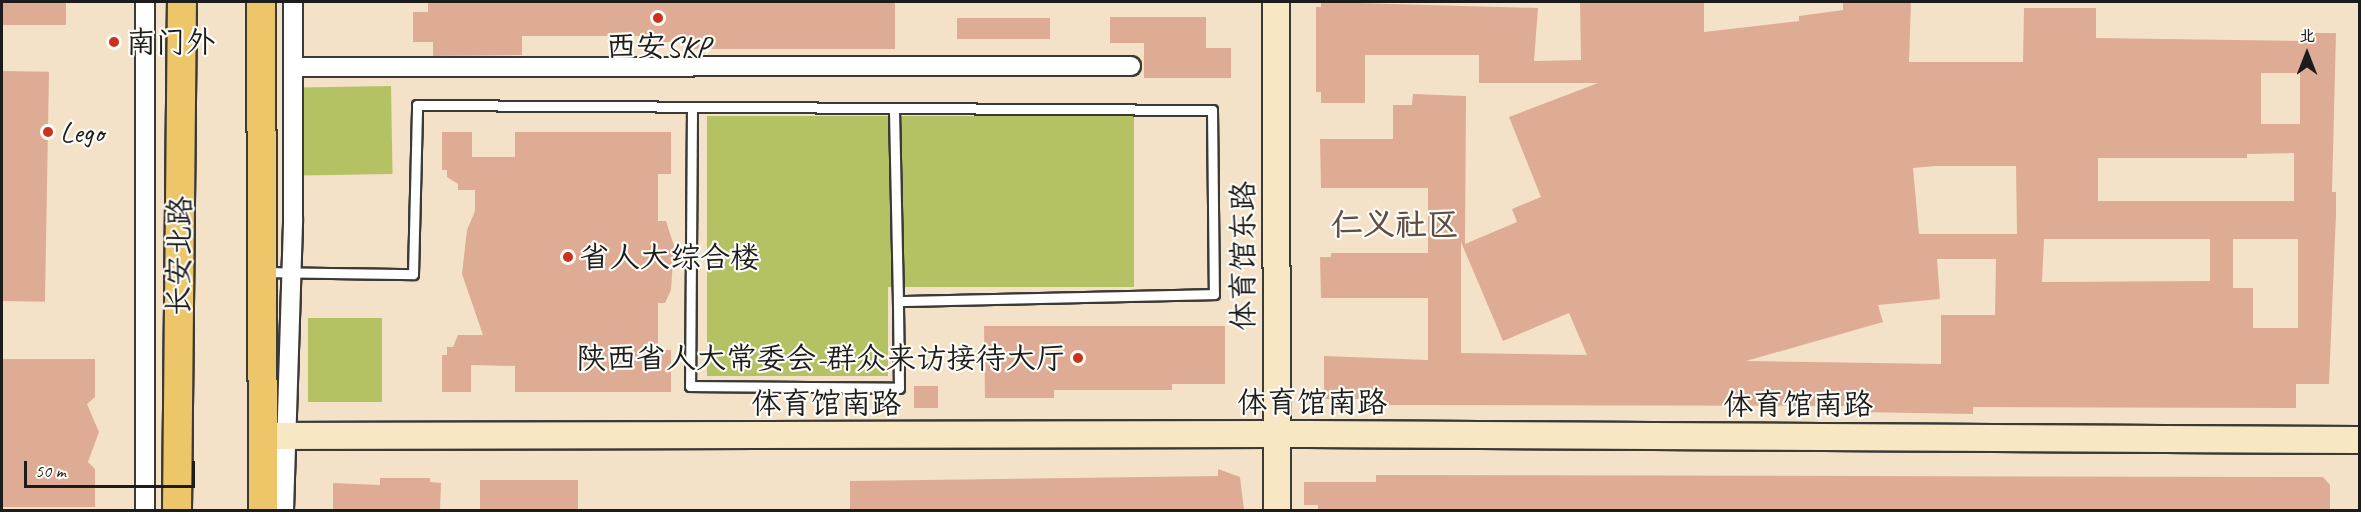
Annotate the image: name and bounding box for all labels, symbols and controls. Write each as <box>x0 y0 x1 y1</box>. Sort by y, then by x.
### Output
marker: 西安SKP <box>651 11 665 25</box>
place label: 南门外 <box>126 24 216 60</box>
north arrow <box>2277 24 2337 84</box>
text: 北 <box>2299 26 2315 46</box>
place label: 西安SKP <box>606 28 710 64</box>
marker: 南门外 <box>107 35 121 49</box>
place label: Lego <box>60 114 104 150</box>
marker: Lego <box>41 125 55 139</box>
street label: 体育馆东路 <box>1225 181 1261 331</box>
street label: 长安北路 <box>160 196 198 316</box>
district label: 仁义社区 <box>1331 206 1459 244</box>
place label: 省人大综合楼 <box>580 239 760 275</box>
marker: 省人大综合楼 <box>561 250 575 264</box>
place label: 陕西省人大常委会-群众来访接待大厅 <box>576 340 1066 376</box>
marker: 陕西省人大常委会-群众来访接待大厅 <box>1071 351 1085 365</box>
street label: 体育馆南路 <box>1237 384 1387 420</box>
street label: 体育馆南路 <box>751 385 901 421</box>
street label: 体育馆南路 <box>1723 386 1873 422</box>
scale bar <box>27 449 198 487</box>
text: 50 m <box>35 460 66 482</box>

